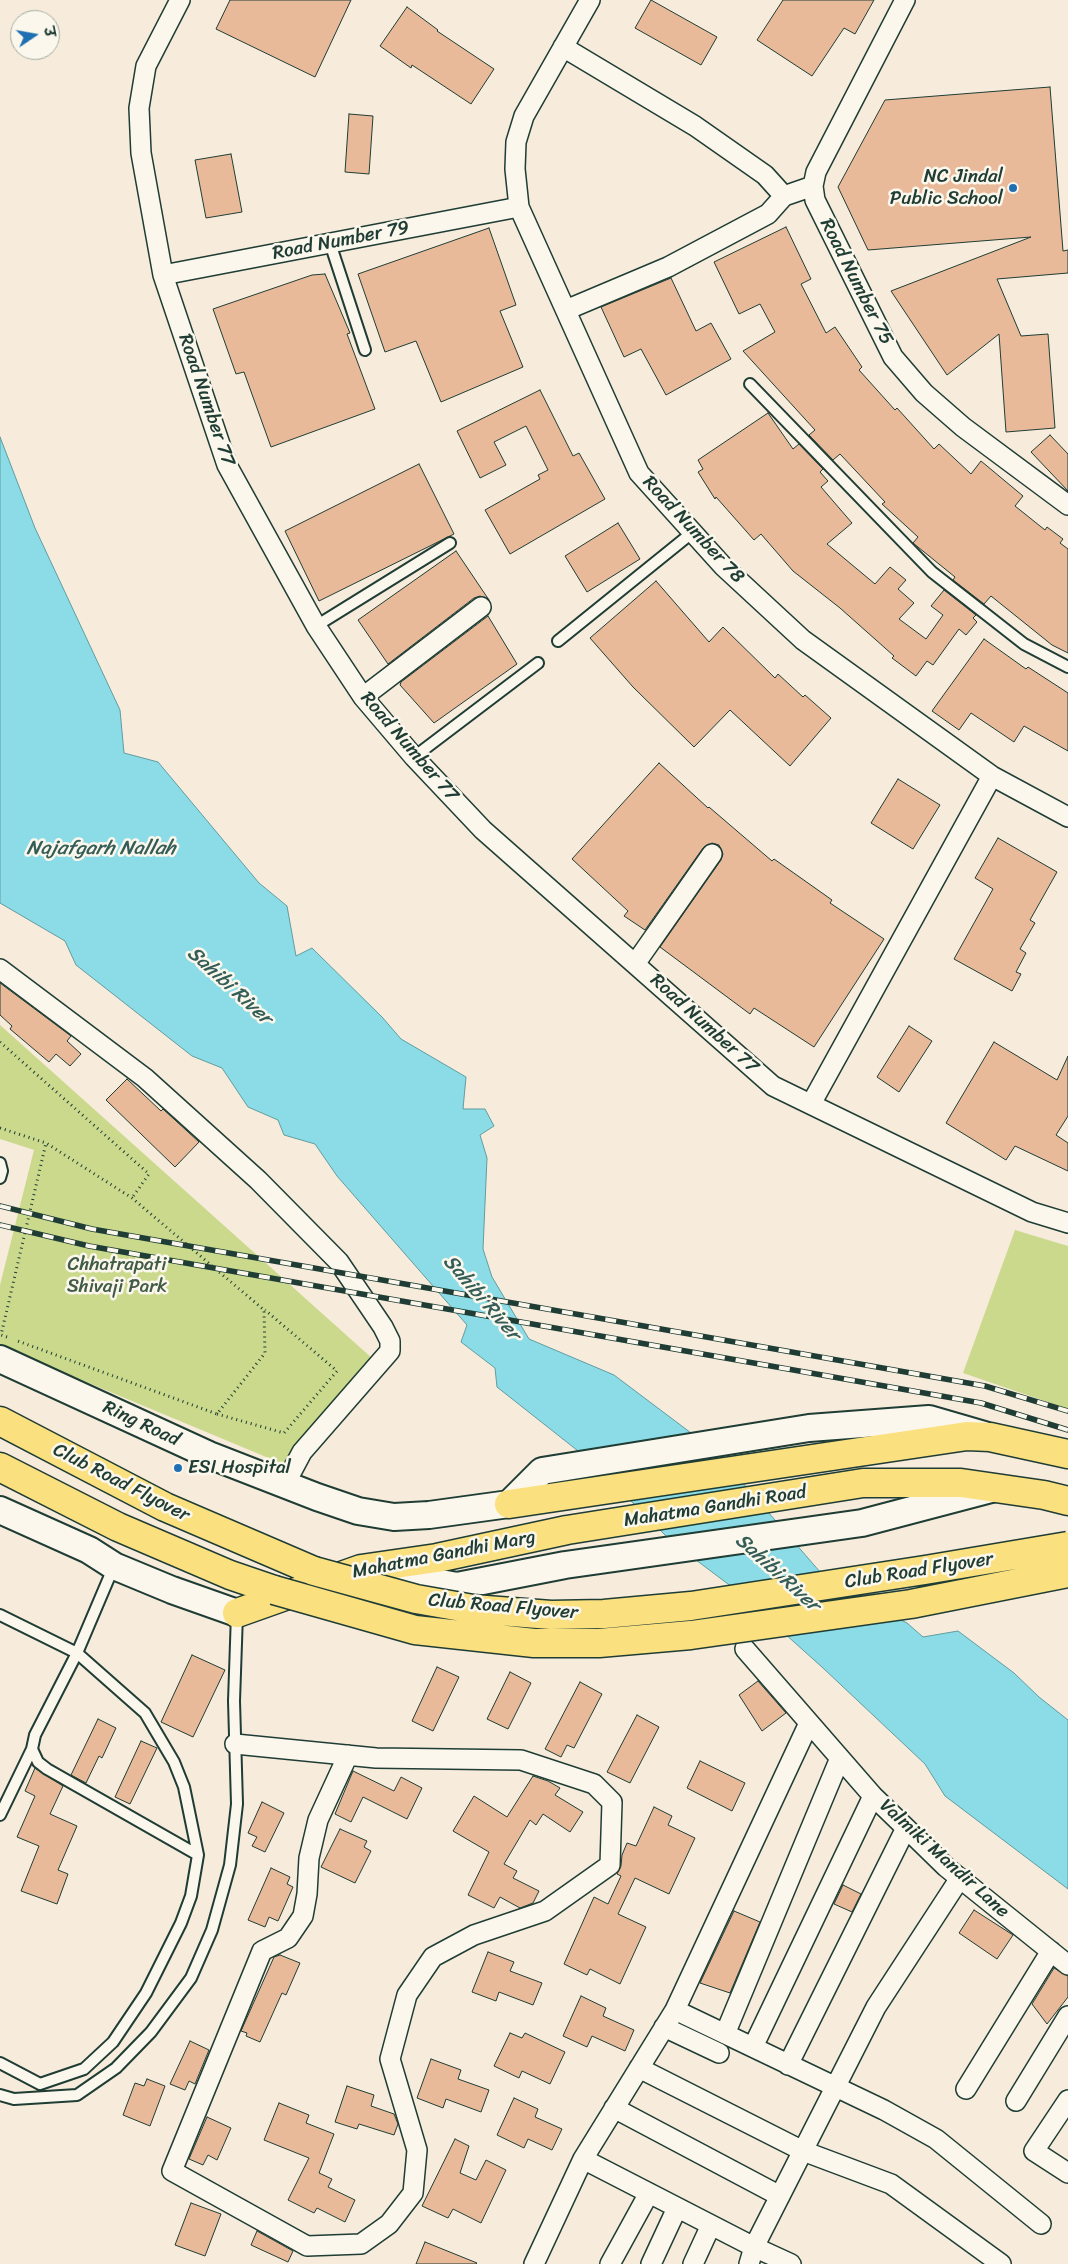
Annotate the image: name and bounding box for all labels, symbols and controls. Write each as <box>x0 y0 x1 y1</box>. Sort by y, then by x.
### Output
north arrow <box>10 10 60 60</box>
text: उ <box>36 25 62 39</box>
place label: NC Jindal Public School <box>890 166 1003 210</box>
marker: NC Jindal Public School <box>1007 182 1019 194</box>
street label: Road Number 75 <box>814 215 898 349</box>
street label: Road Number 79 <box>271 217 411 265</box>
street label: Road Number 77 <box>173 331 239 469</box>
street label: Road Number 78 <box>637 472 749 588</box>
street label: Road Number 77 <box>355 687 463 807</box>
water label: Najafgarh Nallah <box>27 837 175 861</box>
water label: Sahibi River <box>182 942 276 1030</box>
street label: Road Number 77 <box>645 969 763 1079</box>
water label: Sahibi River <box>437 1250 525 1346</box>
park label: Chhatrapati Shivaji Park <box>67 1254 167 1298</box>
street label: Ring Road <box>99 1396 183 1452</box>
street label: Club Road Flyover <box>49 1439 193 1527</box>
place label: ESI Hospital <box>188 1457 291 1479</box>
marker: ESI Hospital <box>172 1462 184 1474</box>
street label: Mahatma Gandhi Road <box>622 1481 808 1533</box>
street label: Mahatma Gandhi Marg <box>350 1526 538 1584</box>
water label: Sahibi River <box>730 1529 824 1617</box>
street label: Club Road Flyover <box>843 1548 995 1594</box>
street label: Club Road Flyover <box>427 1589 579 1625</box>
street label: Valmiki Mandir Lane <box>874 1795 1014 1923</box>

